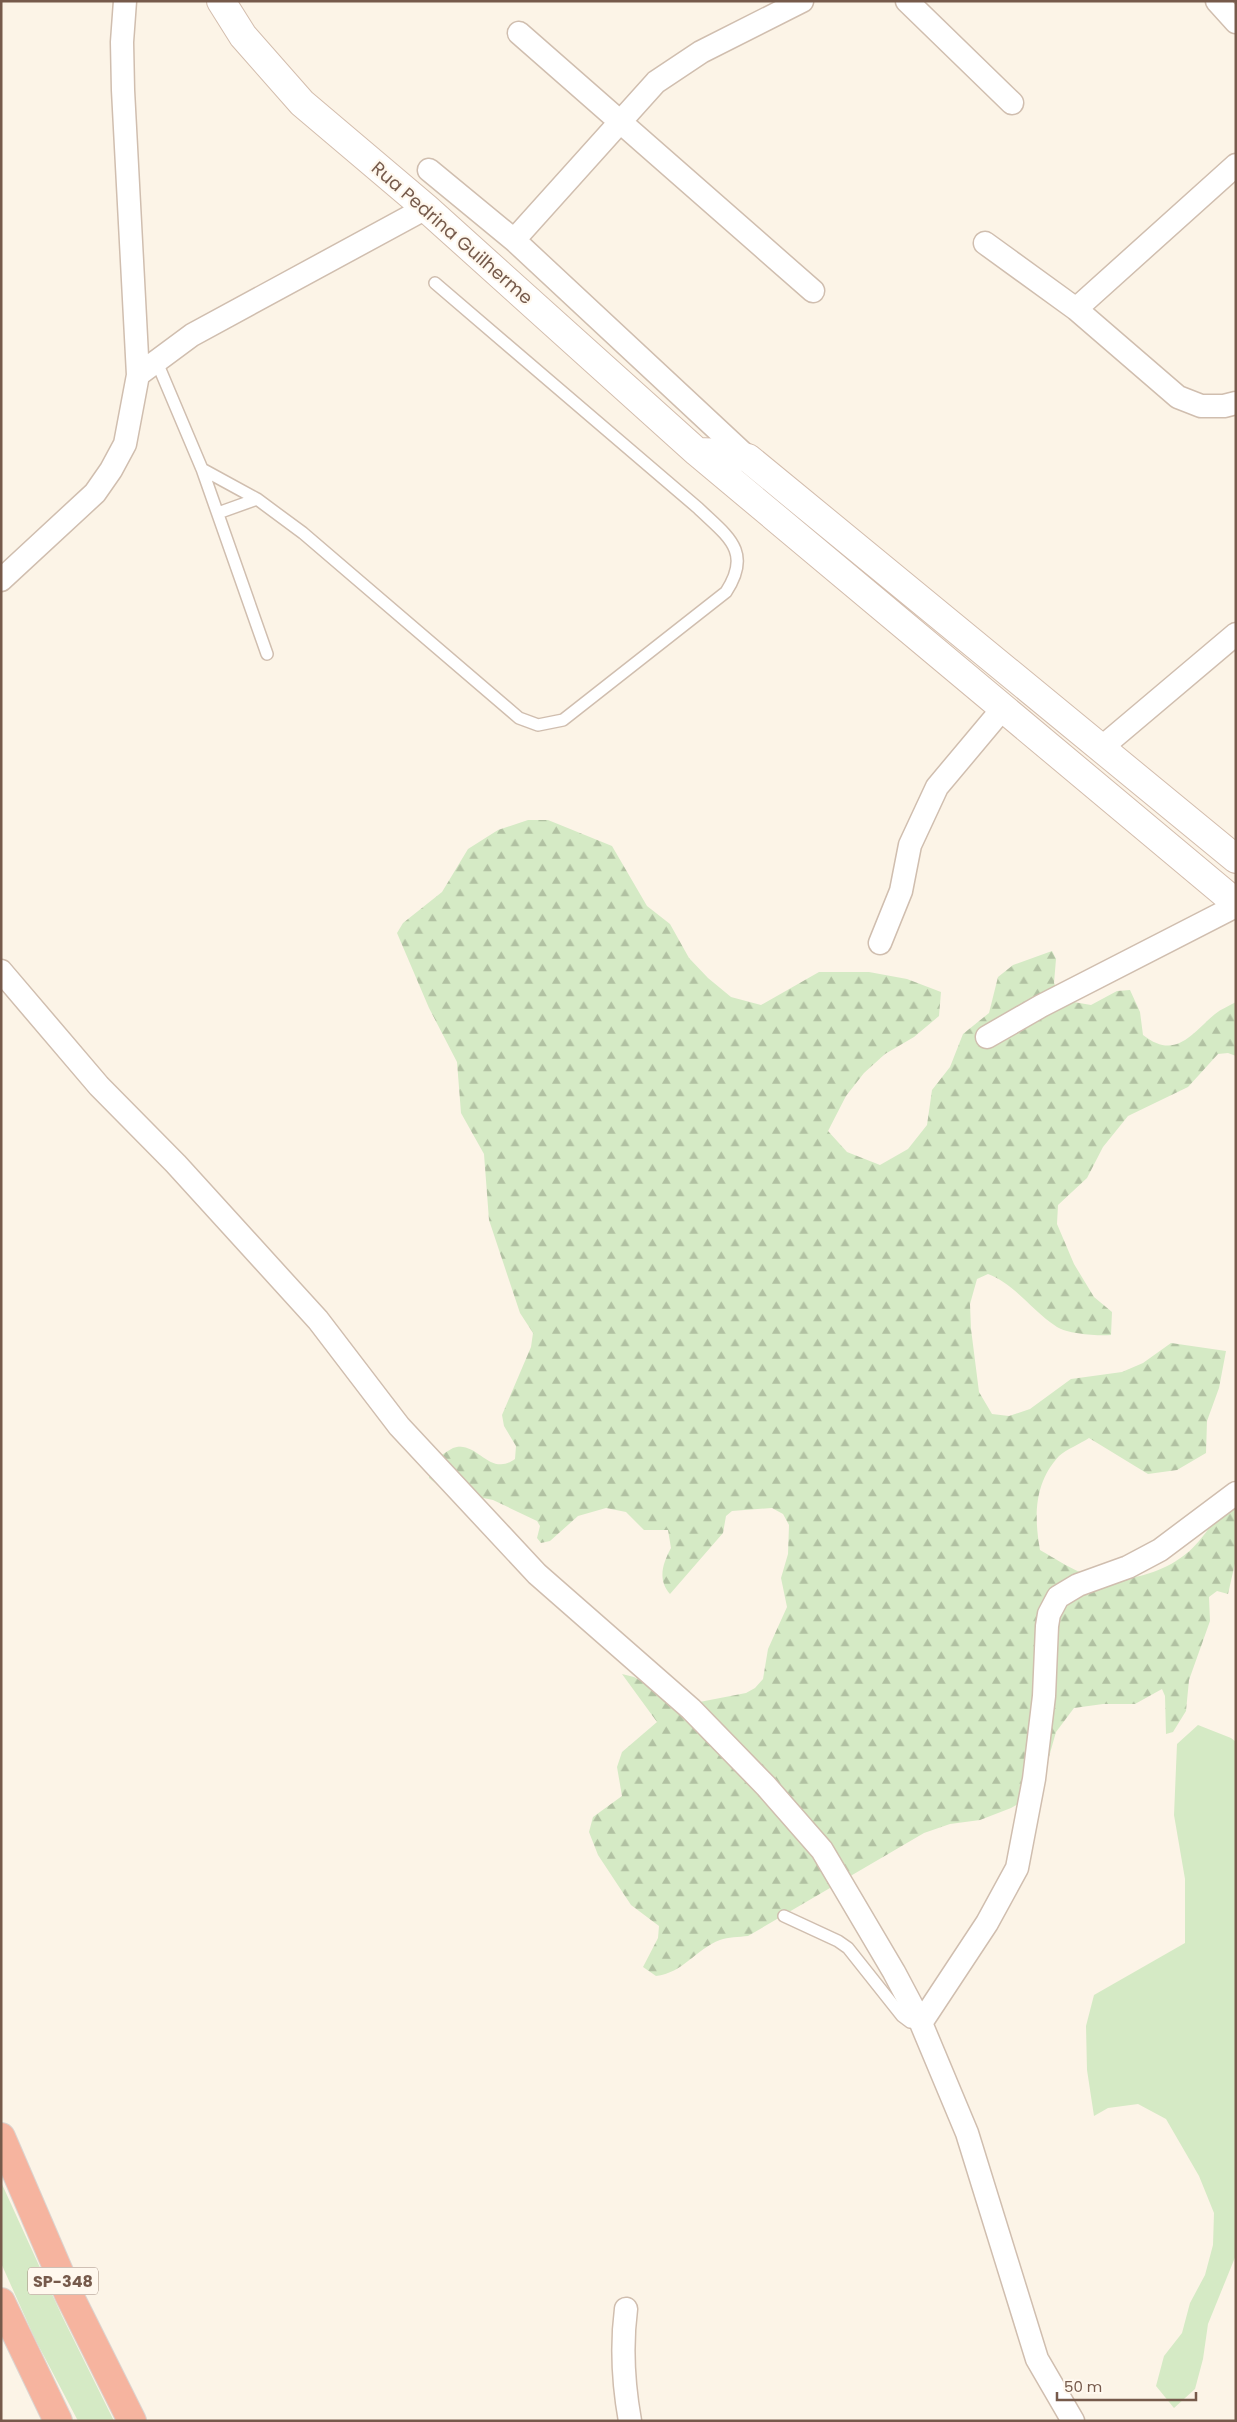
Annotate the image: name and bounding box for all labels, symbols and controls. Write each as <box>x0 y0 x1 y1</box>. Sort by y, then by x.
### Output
street label: Rua Pedrina Guilherme <box>366 156 538 310</box>
road number: SP-348 <box>28 2268 98 2294</box>
scale bar <box>1057 2370 1196 2402</box>
text: 50 m <box>1064 2376 1102 2397</box>

